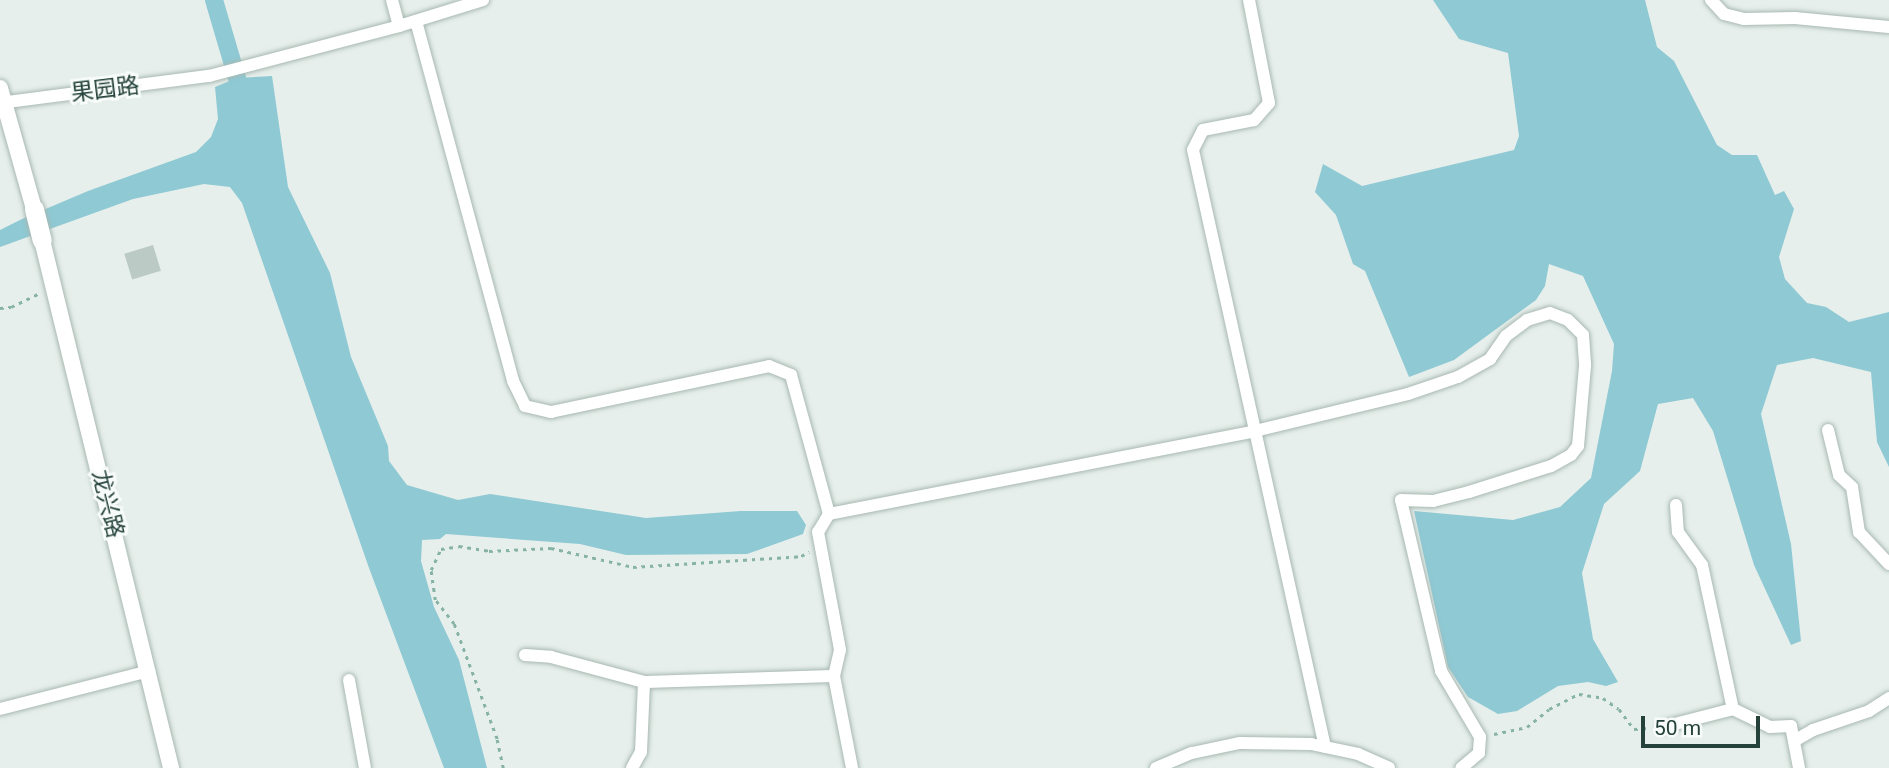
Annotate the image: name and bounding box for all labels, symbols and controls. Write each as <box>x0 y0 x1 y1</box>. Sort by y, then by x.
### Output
street label: 果园路 <box>69 72 141 108</box>
street label: 龙兴路 <box>85 467 129 541</box>
scale bar <box>1644 702 1763 746</box>
text: 50 m <box>1654 716 1701 740</box>

